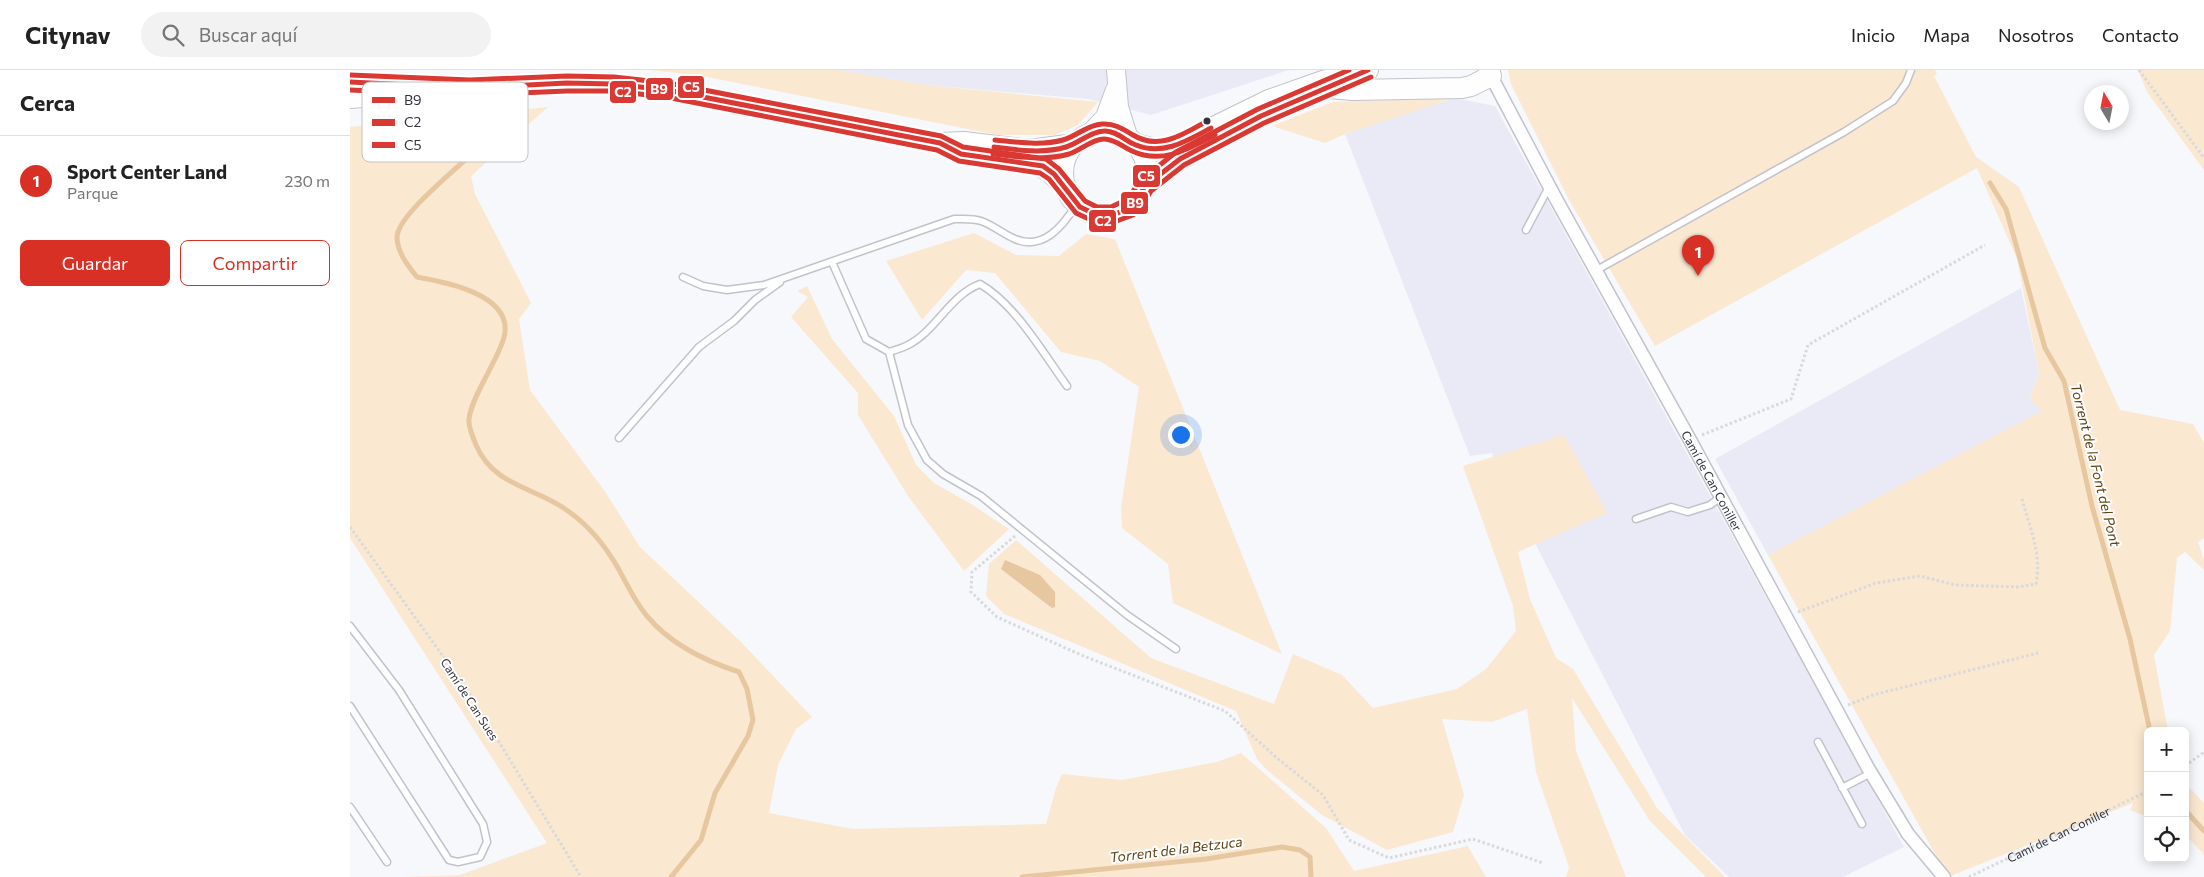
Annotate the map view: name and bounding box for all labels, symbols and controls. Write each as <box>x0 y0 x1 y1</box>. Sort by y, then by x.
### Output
search box <box>141 12 491 57</box>
text: Citynav <box>25 20 111 49</box>
icon: search <box>159 21 187 49</box>
text: Buscar aquí <box>199 23 297 46</box>
text: Inicio <box>1851 24 1895 46</box>
text: Mapa <box>1923 24 1970 46</box>
text: Nosotros <box>1998 24 2074 46</box>
text: Contacto <box>2102 24 2179 46</box>
line badge: C5 <box>677 75 705 99</box>
line badge: B9 <box>645 77 674 101</box>
text: C5 <box>682 78 700 95</box>
line badge: C2 <box>609 80 637 104</box>
text: B9 <box>650 80 668 97</box>
legend <box>362 82 528 162</box>
text: C2 <box>614 83 632 100</box>
north arrow <box>2084 85 2129 130</box>
text: Cerca <box>20 90 75 115</box>
text: B9 <box>404 91 422 108</box>
text: C2 <box>404 113 422 130</box>
unlabelled marker <box>1202 116 1212 126</box>
text: C5 <box>404 136 422 153</box>
text: Sport Center Land <box>67 160 227 183</box>
line badge: C5 <box>1132 164 1161 188</box>
text: C5 <box>1137 167 1155 184</box>
text: 1 <box>32 171 40 190</box>
text: 230 m <box>285 171 330 190</box>
text: Parque <box>67 183 118 202</box>
line badge: B9 <box>1120 191 1149 215</box>
text: B9 <box>1126 194 1144 211</box>
line badge: C2 <box>1088 209 1117 233</box>
text: C2 <box>1094 212 1112 229</box>
pin: 1 <box>1682 235 1714 276</box>
button: Guardar <box>20 240 170 286</box>
button: Compartir <box>180 240 330 286</box>
water label: Torrent de la Font del Pont <box>2067 382 2125 549</box>
your location <box>1168 422 1194 448</box>
street label: Camí de Can Coniller <box>1679 428 1745 533</box>
street label: Camí de Can Sues <box>438 655 502 743</box>
map controls <box>2144 727 2189 862</box>
button: + <box>2144 727 2189 772</box>
button: − <box>2144 772 2189 817</box>
street label: Camí de Can Coniller <box>2005 803 2112 865</box>
button: locate <box>2144 817 2189 862</box>
water label: Torrent de la Betzuca <box>1109 832 1243 866</box>

